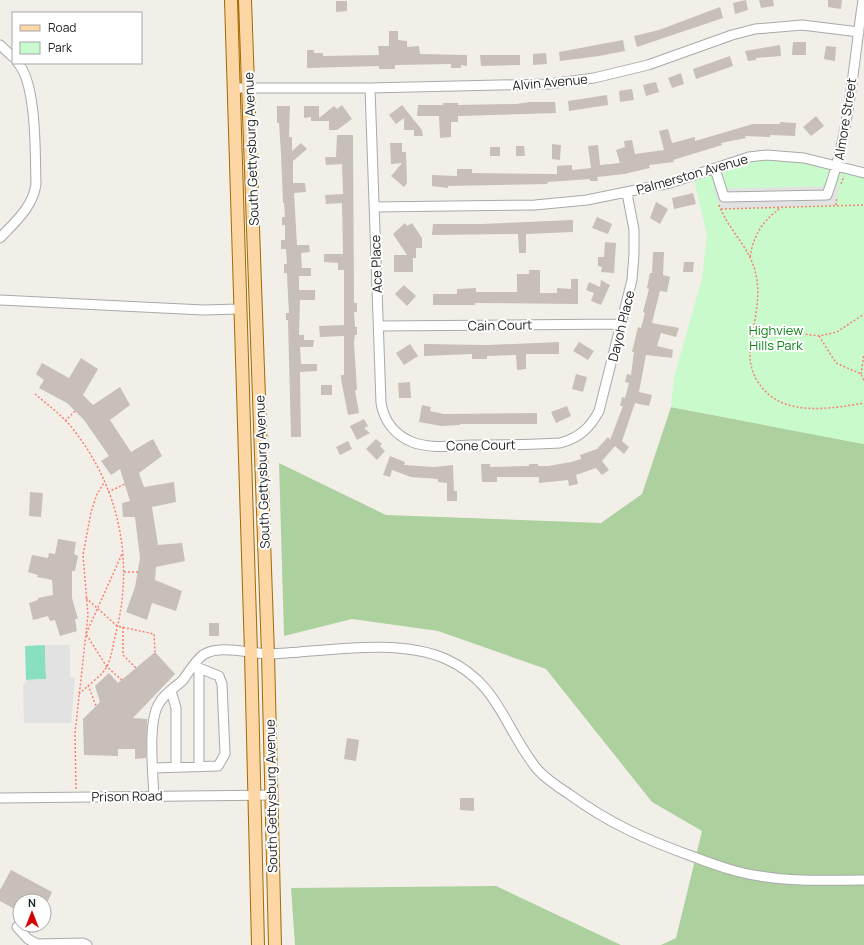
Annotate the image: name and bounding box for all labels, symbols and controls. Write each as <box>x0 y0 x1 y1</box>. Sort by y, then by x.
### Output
legend <box>12 12 142 64</box>
text: Road <box>48 19 76 36</box>
text: Park <box>48 39 73 56</box>
street label: Alvin Avenue <box>511 70 589 94</box>
street label: South Gettysburg Avenue <box>239 71 263 226</box>
street label: Almore Street <box>830 77 860 161</box>
street label: Palmerston Avenue <box>634 149 750 199</box>
street label: Ace Place <box>366 234 386 293</box>
street label: Dayoh Place <box>603 288 639 364</box>
street label: Cain Court <box>468 315 532 335</box>
park label: Highview Hills Park <box>749 321 803 354</box>
street label: South Gettysburg Avenue <box>250 394 274 549</box>
street label: Cone Court <box>446 435 516 455</box>
street label: South Gettysburg Avenue <box>261 719 281 873</box>
street label: Prison Road <box>91 786 163 806</box>
north arrow <box>12 893 52 933</box>
text: N <box>28 895 36 910</box>

